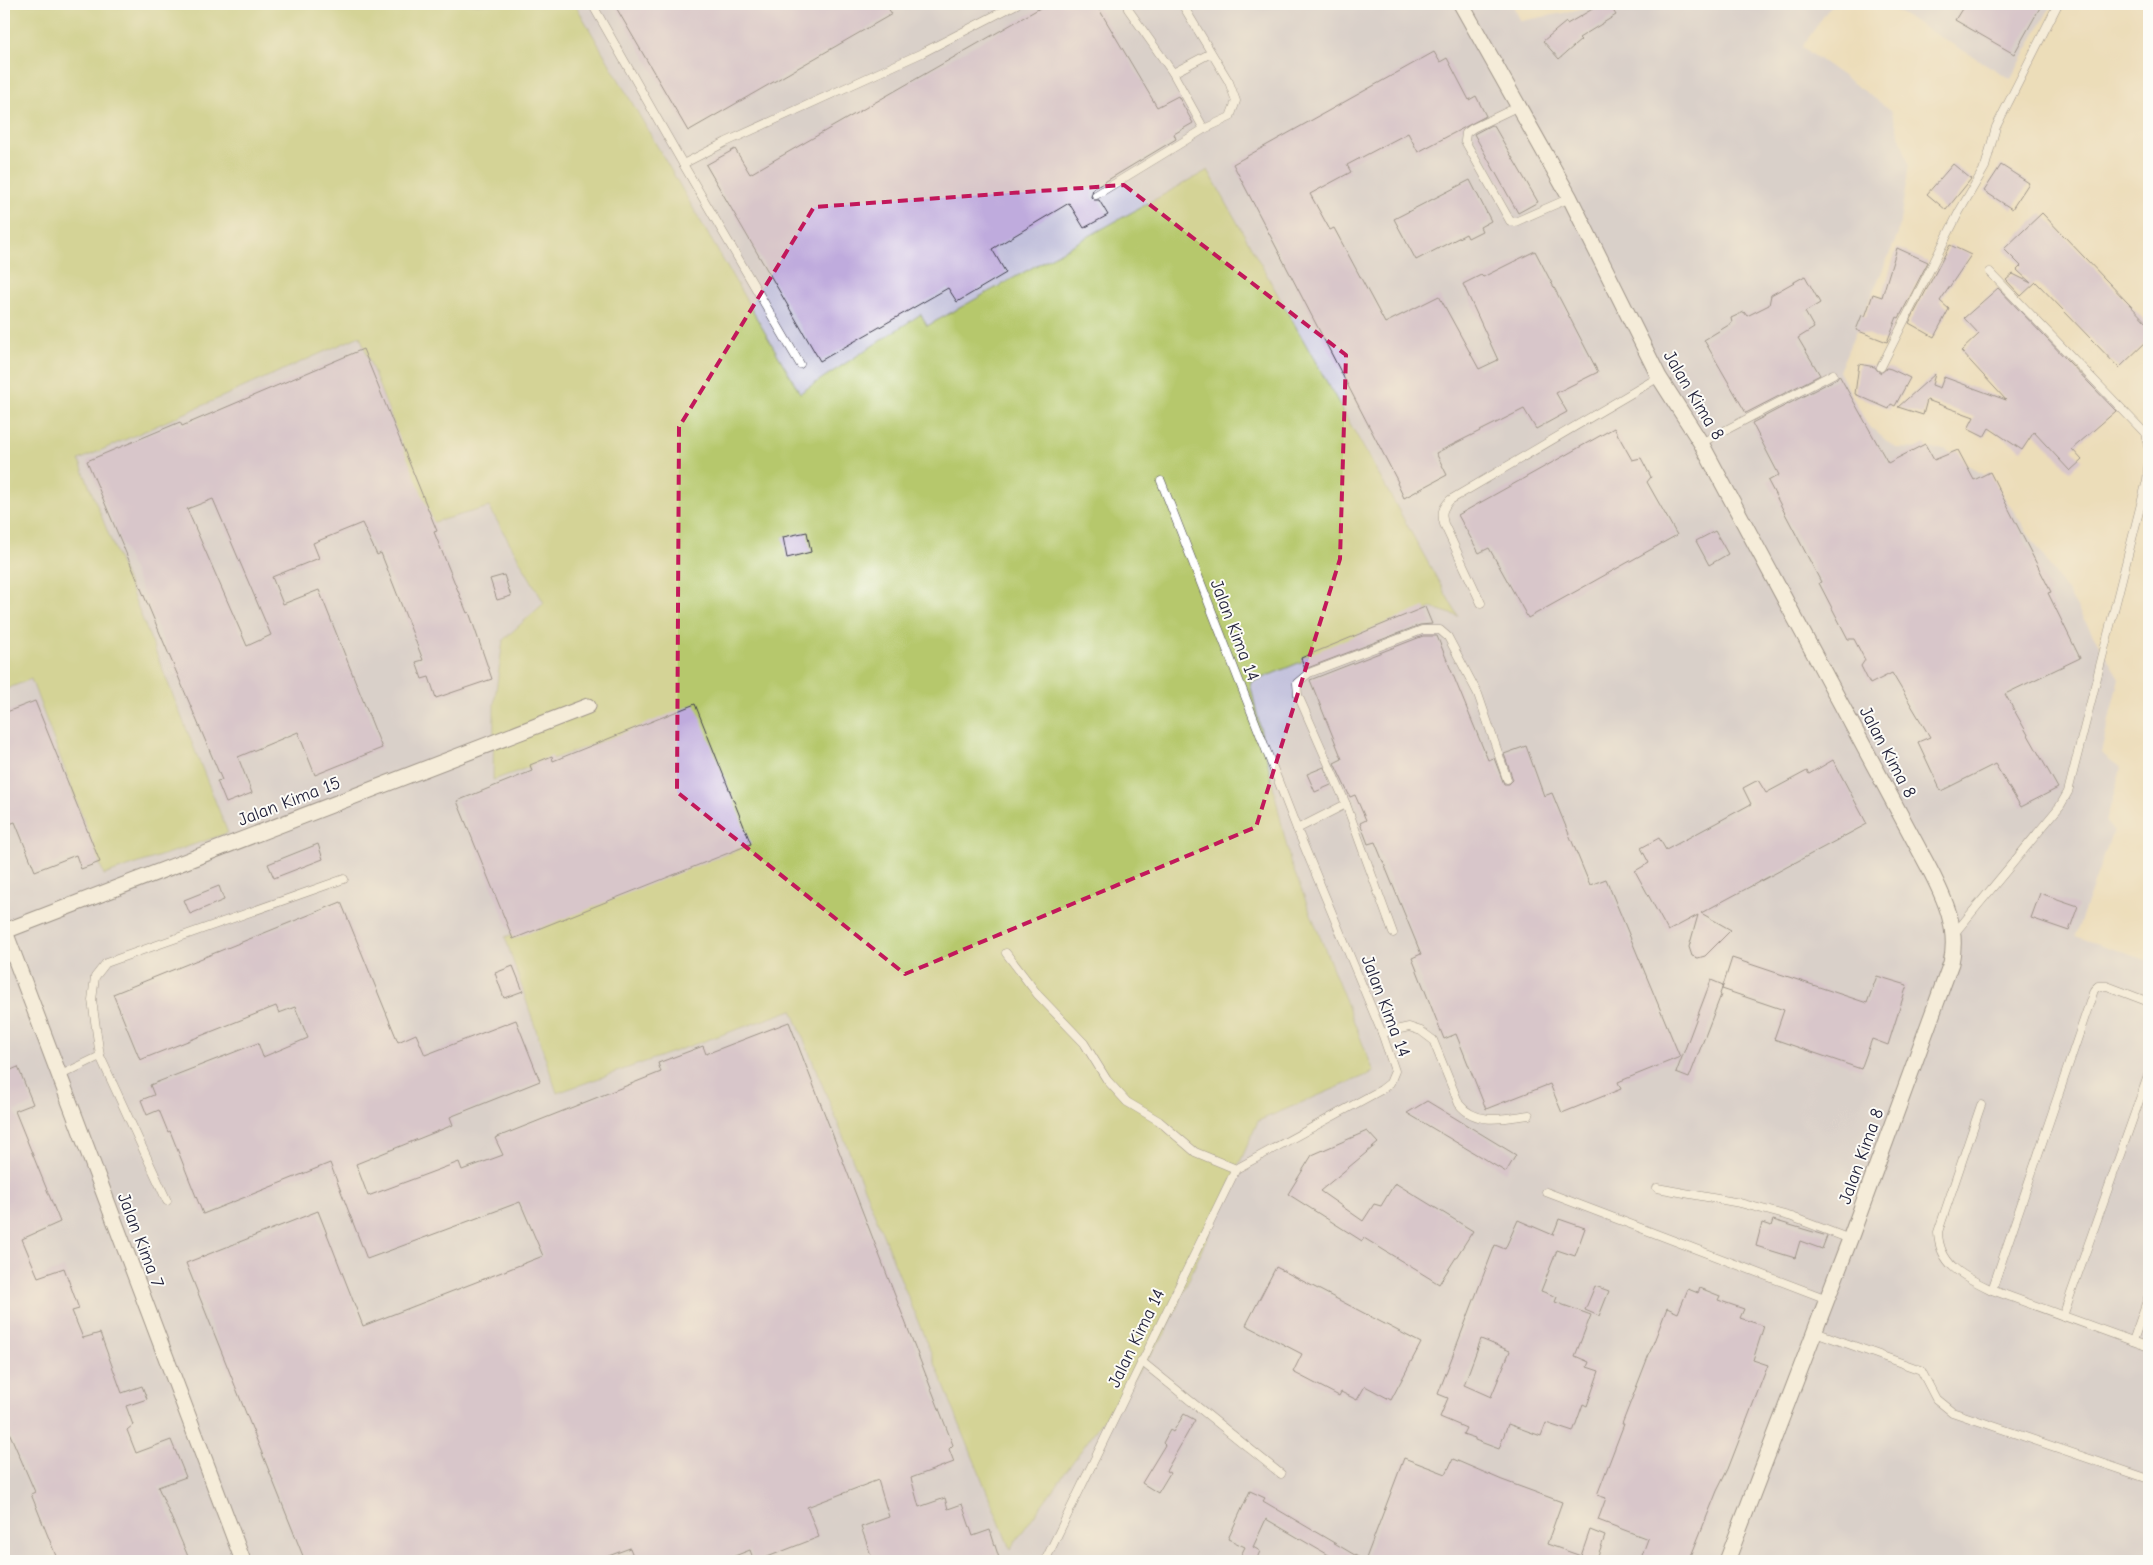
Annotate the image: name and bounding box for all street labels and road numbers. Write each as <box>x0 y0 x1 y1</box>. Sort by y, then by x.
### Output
street label: Jalan Kima 8 <box>1659 347 1728 444</box>
street label: Jalan Kima 14 <box>1206 577 1263 684</box>
street label: Jalan Kima 8 <box>1855 703 1920 801</box>
street label: Jalan Kima 15 <box>235 772 343 831</box>
street label: Jalan Kima 14 <box>1357 953 1414 1060</box>
street label: Jalan Kima 8 <box>1834 1105 1888 1207</box>
street label: Jalan Kima 7 <box>113 1190 168 1291</box>
street label: Jalan Kima 14 <box>1104 1286 1169 1391</box>

